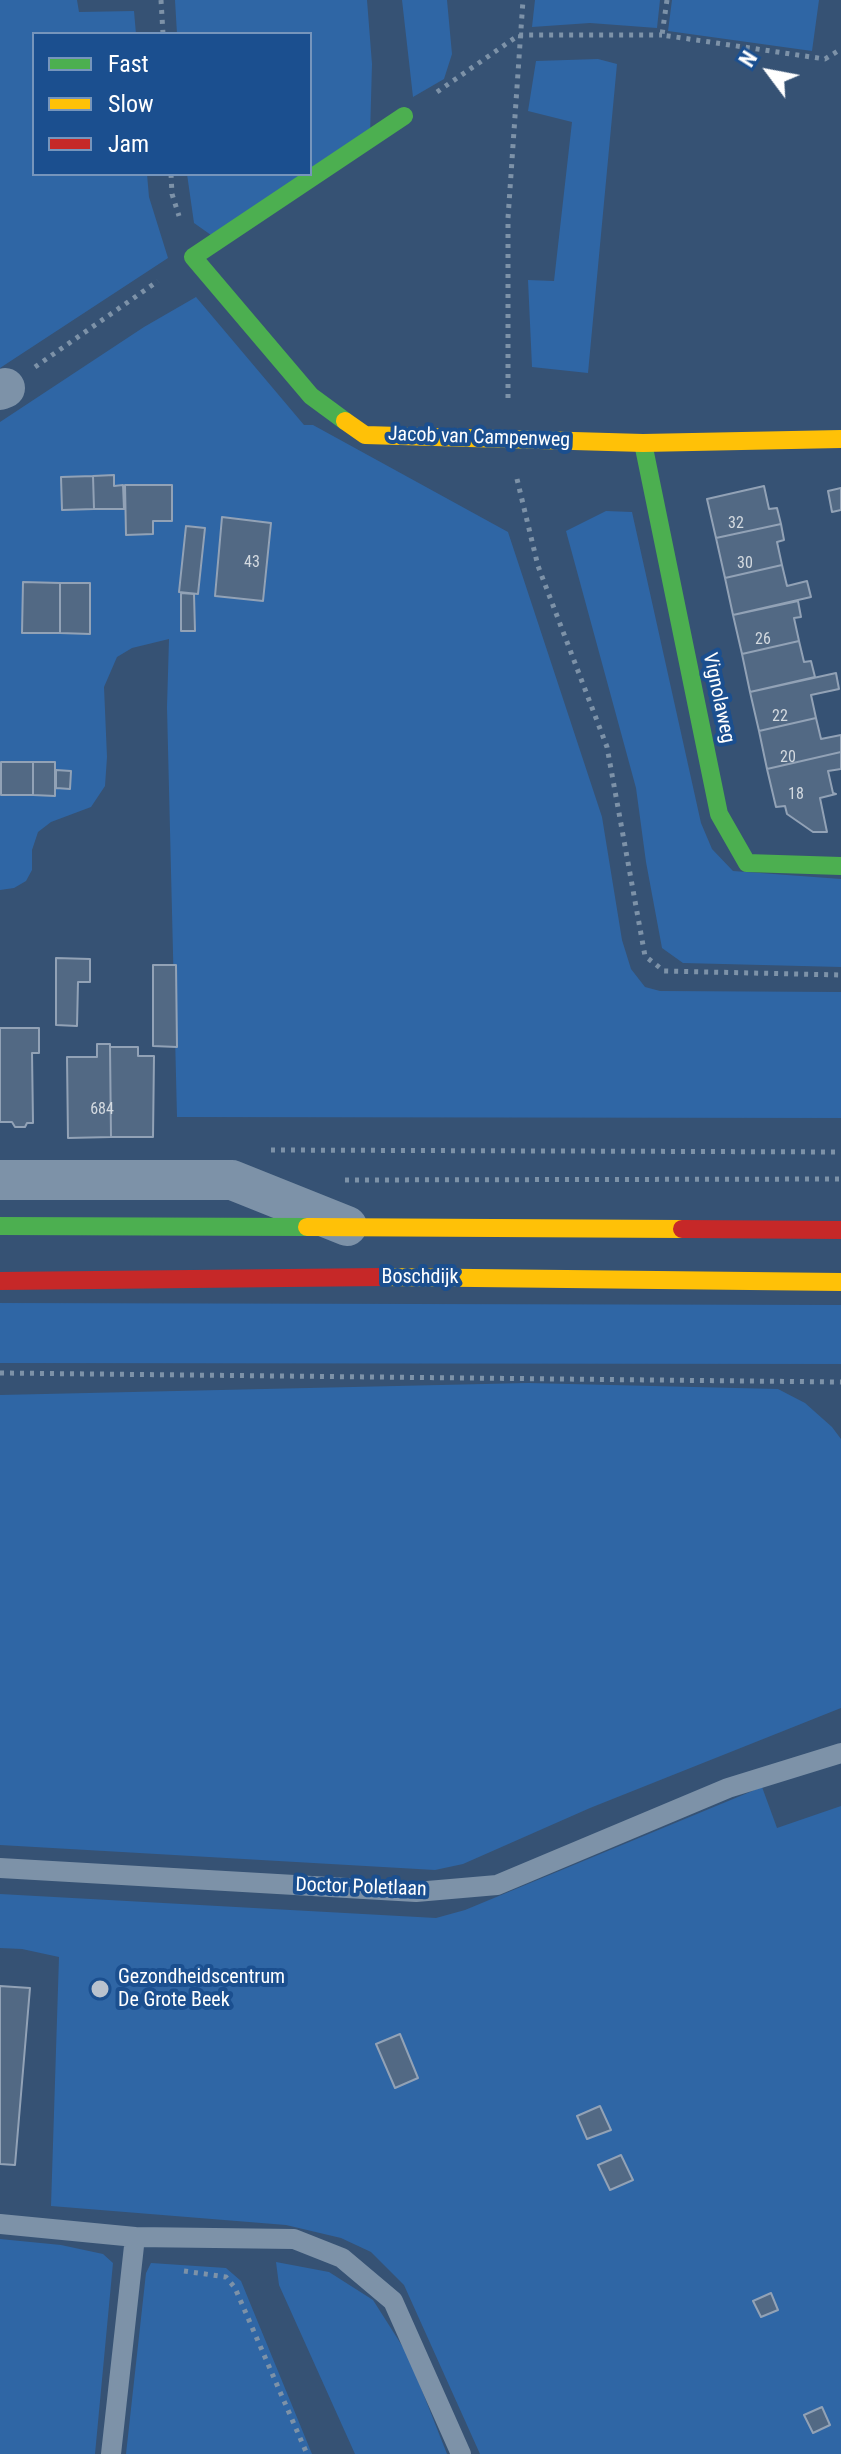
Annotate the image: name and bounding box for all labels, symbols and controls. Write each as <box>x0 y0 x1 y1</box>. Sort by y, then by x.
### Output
legend <box>32 32 312 176</box>
north arrow <box>729 32 809 112</box>
text: N <box>734 47 762 71</box>
text: Fast <box>108 50 149 78</box>
text: Slow <box>108 90 154 118</box>
text: Jam <box>108 130 149 158</box>
street label: Jacob van Campenweg <box>387 423 571 453</box>
house number: 32 <box>728 514 744 534</box>
house number: 43 <box>244 553 260 573</box>
house number: 30 <box>737 554 753 574</box>
house number: 26 <box>755 630 771 650</box>
street label: Vignolaweg <box>697 651 739 745</box>
house number: 22 <box>772 707 788 727</box>
house number: 20 <box>780 748 796 768</box>
house number: 18 <box>788 785 804 805</box>
house number: 684 <box>90 1100 114 1120</box>
street label: Boschdijk <box>382 1266 458 1290</box>
street label: Doctor Poletlaan <box>295 1874 427 1902</box>
place label: Gezondheidscentrum De Grote Beek <box>118 1966 285 2013</box>
marker: Gezondheidscentrum De Grote Beek <box>89 1978 111 2000</box>

